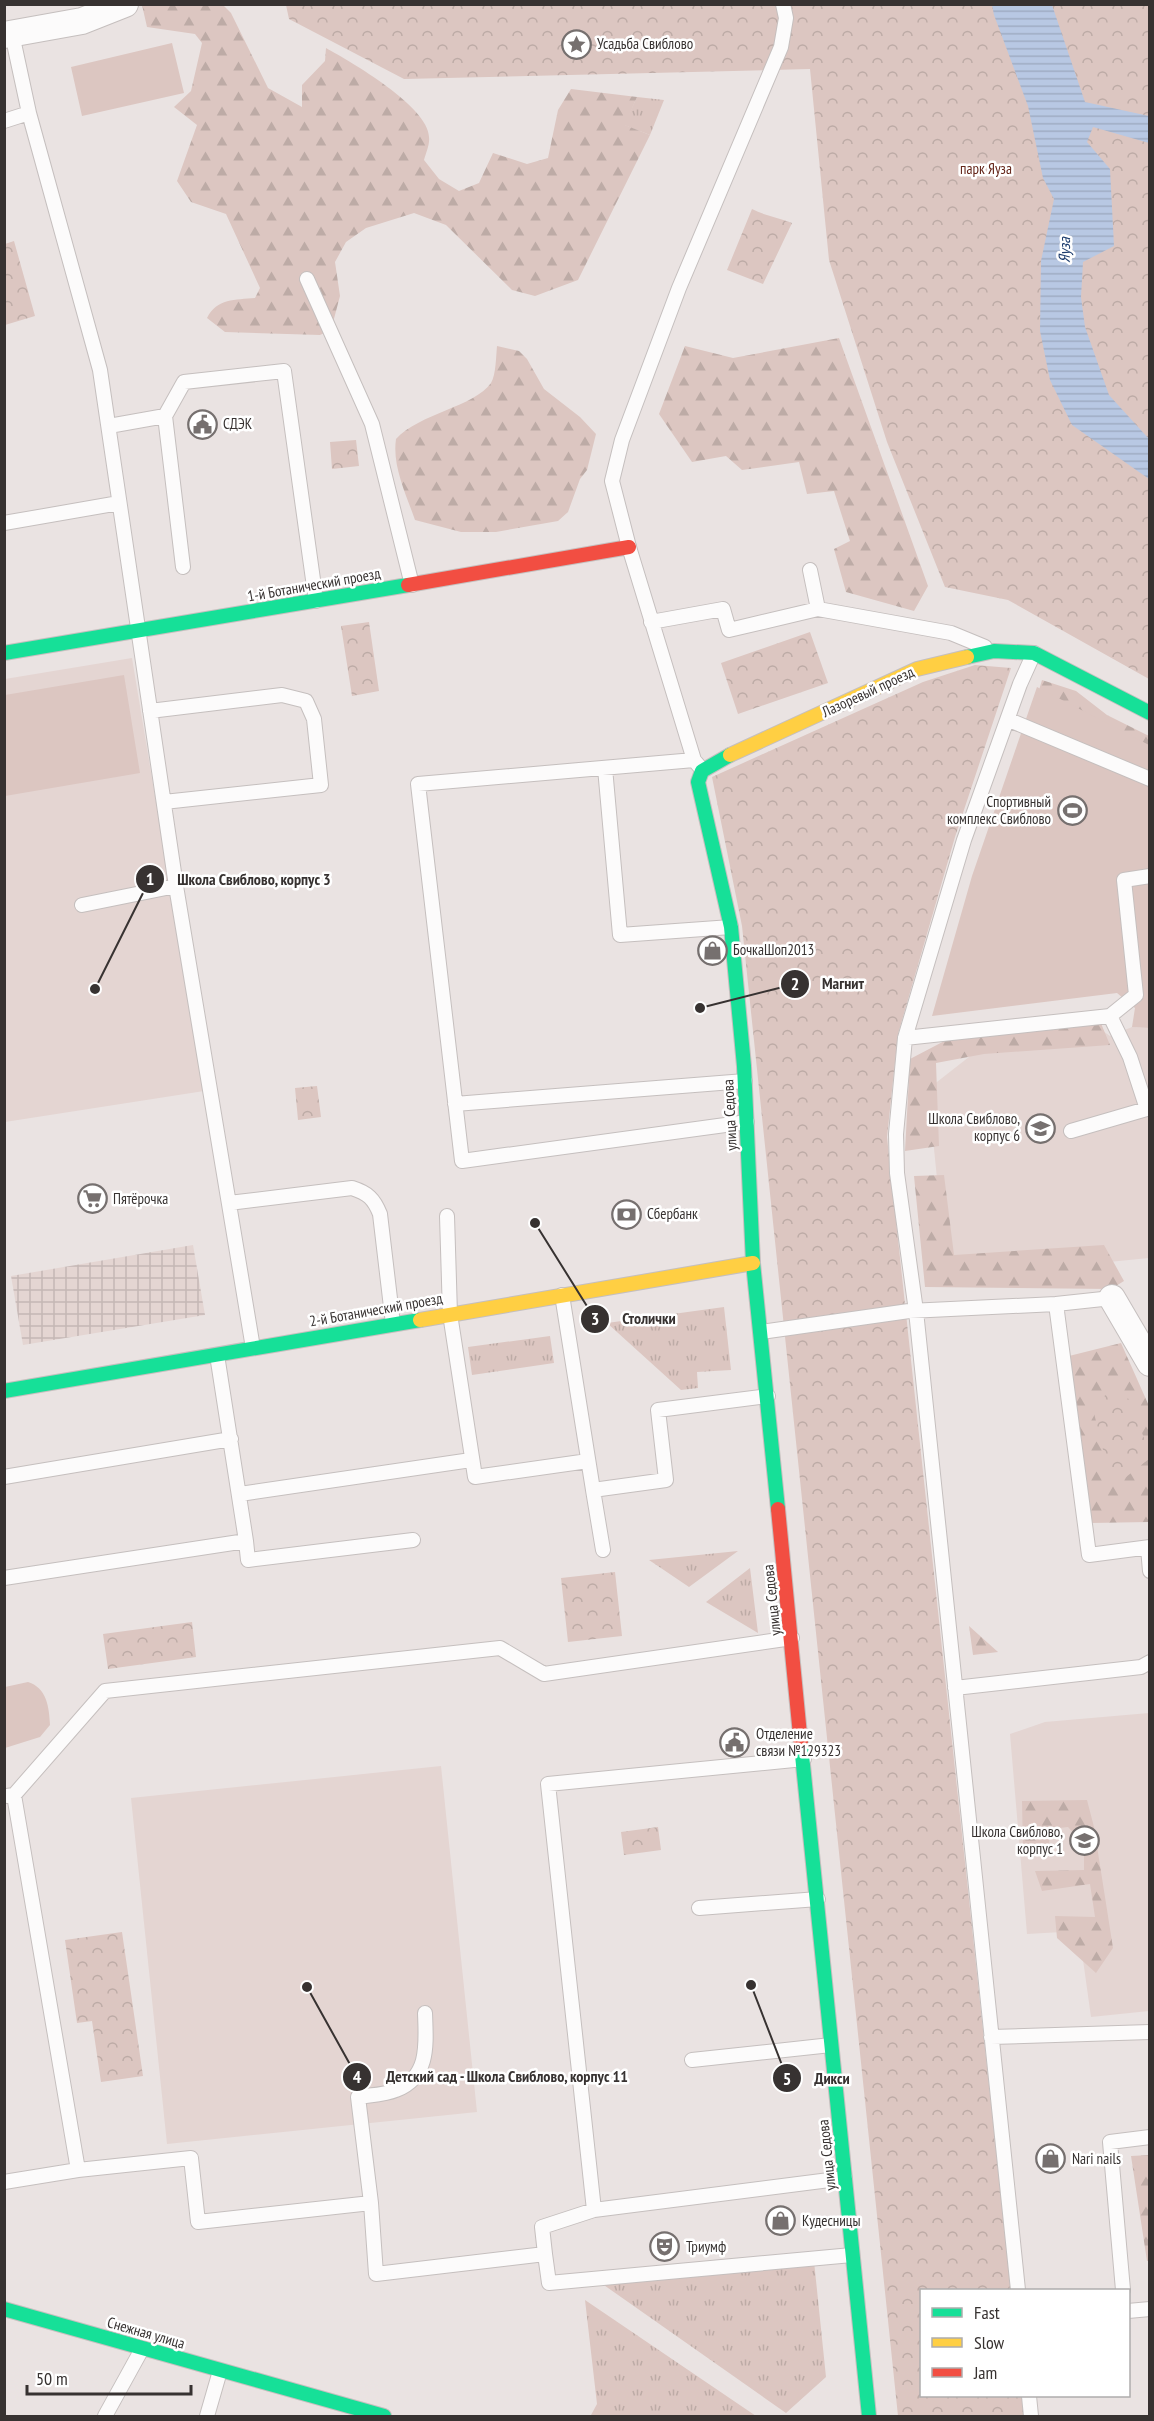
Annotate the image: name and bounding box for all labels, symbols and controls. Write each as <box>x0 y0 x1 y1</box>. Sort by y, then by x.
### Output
place icon: Усадьба Свиблово <box>560 28 592 60</box>
place label: Усадьба Свиблово <box>597 34 693 53</box>
park label: парк Яуза <box>960 159 1012 178</box>
water label: Яуза <box>1054 236 1074 263</box>
public building icon: СДЭК <box>186 408 218 440</box>
place label: СДЭК <box>223 414 253 433</box>
street label: 1-й Ботанический проезд <box>246 563 382 606</box>
street label: Лазоревый проезд <box>818 662 917 722</box>
place label: Спортивный комплекс Свиблово <box>947 792 1051 828</box>
sports icon: Спортивный комплекс Свиблово <box>1056 795 1088 827</box>
callout: Школа Свиблово, корпус 3 <box>135 862 344 896</box>
text: 1 <box>146 867 154 890</box>
text: Школа Свиблово, корпус 3 <box>177 869 331 889</box>
shop icon: БочкаШоп2013 <box>696 934 728 966</box>
place label: БочкаШоп2013 <box>733 940 814 959</box>
callout: Магнит <box>780 967 876 1001</box>
text: 2 <box>791 972 799 995</box>
text: Магнит <box>822 973 864 993</box>
street label: улица Седова <box>718 1079 741 1151</box>
place label: Школа Свиблово, корпус 6 <box>928 1109 1020 1145</box>
school or university icon: Школа Свиблово, корпус 6 <box>1025 1112 1057 1144</box>
supermarket icon: Пятёрочка <box>76 1183 108 1215</box>
place label: Пятёрочка <box>113 1189 168 1208</box>
bank icon: Сбербанк <box>610 1198 642 1230</box>
place label: Сбербанк <box>647 1204 698 1223</box>
street label: 2-й Ботанический проезд <box>308 1288 444 1331</box>
callout: Столички <box>580 1302 687 1336</box>
text: 3 <box>591 1307 599 1330</box>
text: Столички <box>622 1308 676 1328</box>
street label: улица Седова <box>758 1564 785 1637</box>
place label: Отделение связи №129323 <box>756 1724 841 1760</box>
public building icon: Отделение связи №129323 <box>719 1727 751 1759</box>
place label: Школа Свиблово, корпус 1 <box>971 1822 1063 1858</box>
school or university icon: Школа Свиблово, корпус 1 <box>1068 1825 1100 1857</box>
callout: Детский сад - Школа Свиблово, корпус 11 <box>342 2060 641 2094</box>
callout: Дикси <box>772 2061 862 2095</box>
text: 4 <box>353 2065 362 2088</box>
text: Детский сад - Школа Свиблово, корпус 11 <box>386 2066 628 2086</box>
text: 5 <box>783 2067 791 2090</box>
text: Дикси <box>814 2068 850 2088</box>
street label: улица Седова <box>813 2119 840 2192</box>
shop icon: Nari nails <box>1035 2143 1067 2175</box>
place label: Nari nails <box>1072 2149 1121 2168</box>
shop icon: Кудесницы <box>765 2205 797 2237</box>
place label: Кудесницы <box>802 2211 861 2230</box>
theatre icon: Триумф <box>649 2231 681 2263</box>
place label: Триумф <box>686 2237 726 2256</box>
legend <box>920 2289 1130 2397</box>
text: Fast <box>974 2301 1000 2324</box>
street label: Снежная улица <box>105 2312 187 2353</box>
text: Slow <box>974 2331 1005 2354</box>
scale bar <box>27 2358 190 2396</box>
text: Jam <box>973 2361 997 2384</box>
text: 50 m <box>36 2367 68 2390</box>

